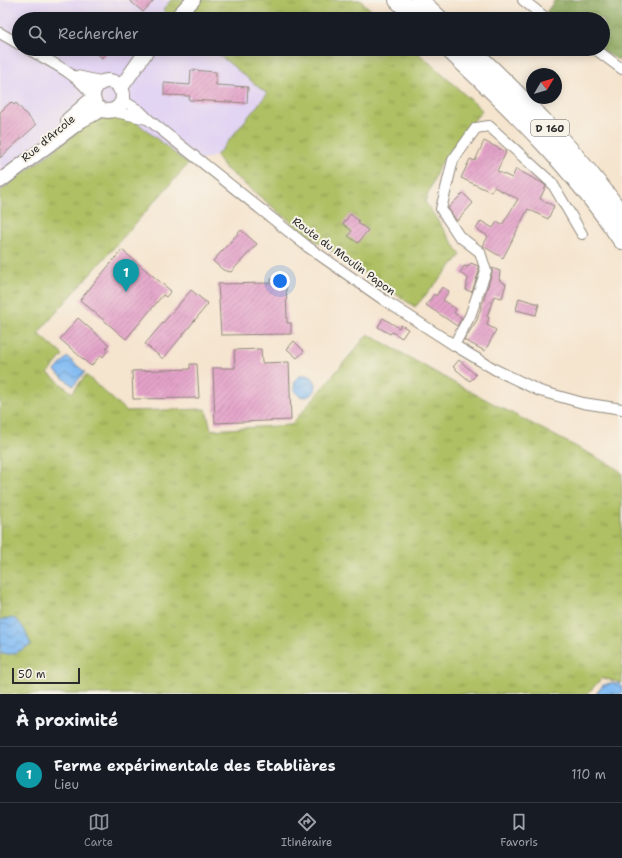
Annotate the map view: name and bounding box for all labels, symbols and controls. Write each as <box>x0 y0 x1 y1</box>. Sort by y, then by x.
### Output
search box <box>12 12 610 56</box>
icon: search <box>26 23 48 45</box>
text: Rechercher <box>58 24 139 44</box>
north arrow <box>526 68 562 104</box>
street label: Rue d'Arcole <box>18 111 78 165</box>
road number: D 160 <box>531 120 569 136</box>
street label: Route du Moulin Papon <box>289 214 399 299</box>
pin: 1 <box>113 259 139 292</box>
your location <box>270 271 290 291</box>
scale bar <box>12 666 80 685</box>
text: 50 m <box>18 667 46 682</box>
text: À proximité <box>16 709 118 731</box>
text: Ferme expérimentale des Etablières <box>54 756 336 776</box>
text: 1 <box>26 766 32 783</box>
text: 110 m <box>571 766 606 783</box>
text: Lieu <box>54 776 79 793</box>
tab: Carte <box>84 811 113 850</box>
tab: Itinéraire <box>281 811 332 850</box>
tab: Favoris <box>500 811 538 850</box>

